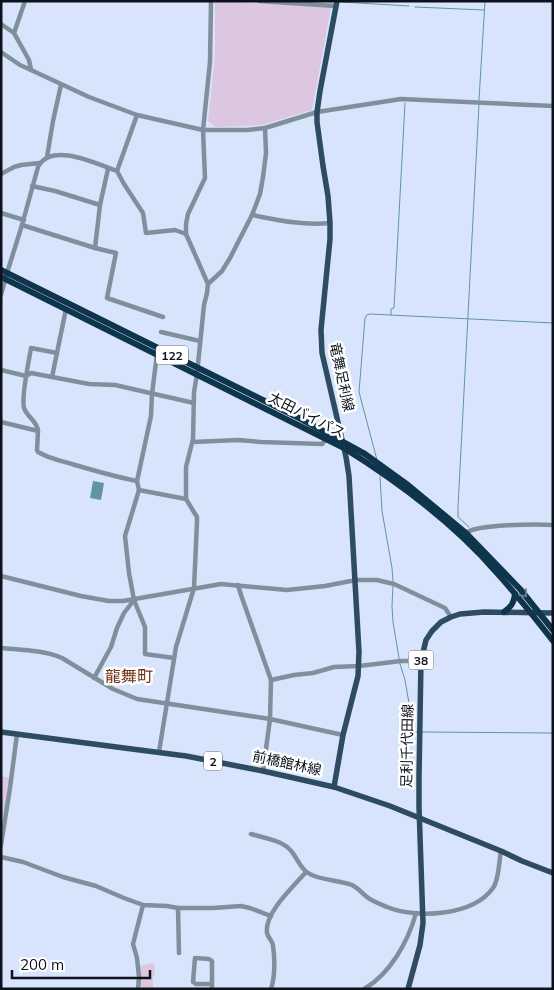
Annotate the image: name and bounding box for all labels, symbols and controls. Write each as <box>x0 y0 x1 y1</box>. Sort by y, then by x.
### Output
street label: 竜舞足利線 <box>326 341 358 413</box>
road number: 122 <box>156 346 188 364</box>
street label: 太田バイパス <box>266 388 348 442</box>
one-way arrow <box>518 588 527 597</box>
road number: 38 <box>408 650 434 670</box>
district label: 龍舞町 <box>105 666 153 686</box>
street label: 足利千代田線 <box>397 704 417 788</box>
street label: 前橋館林線 <box>251 747 323 779</box>
road number: 2 <box>204 751 222 770</box>
scale bar <box>12 948 150 980</box>
text: 200 m <box>20 955 64 974</box>

